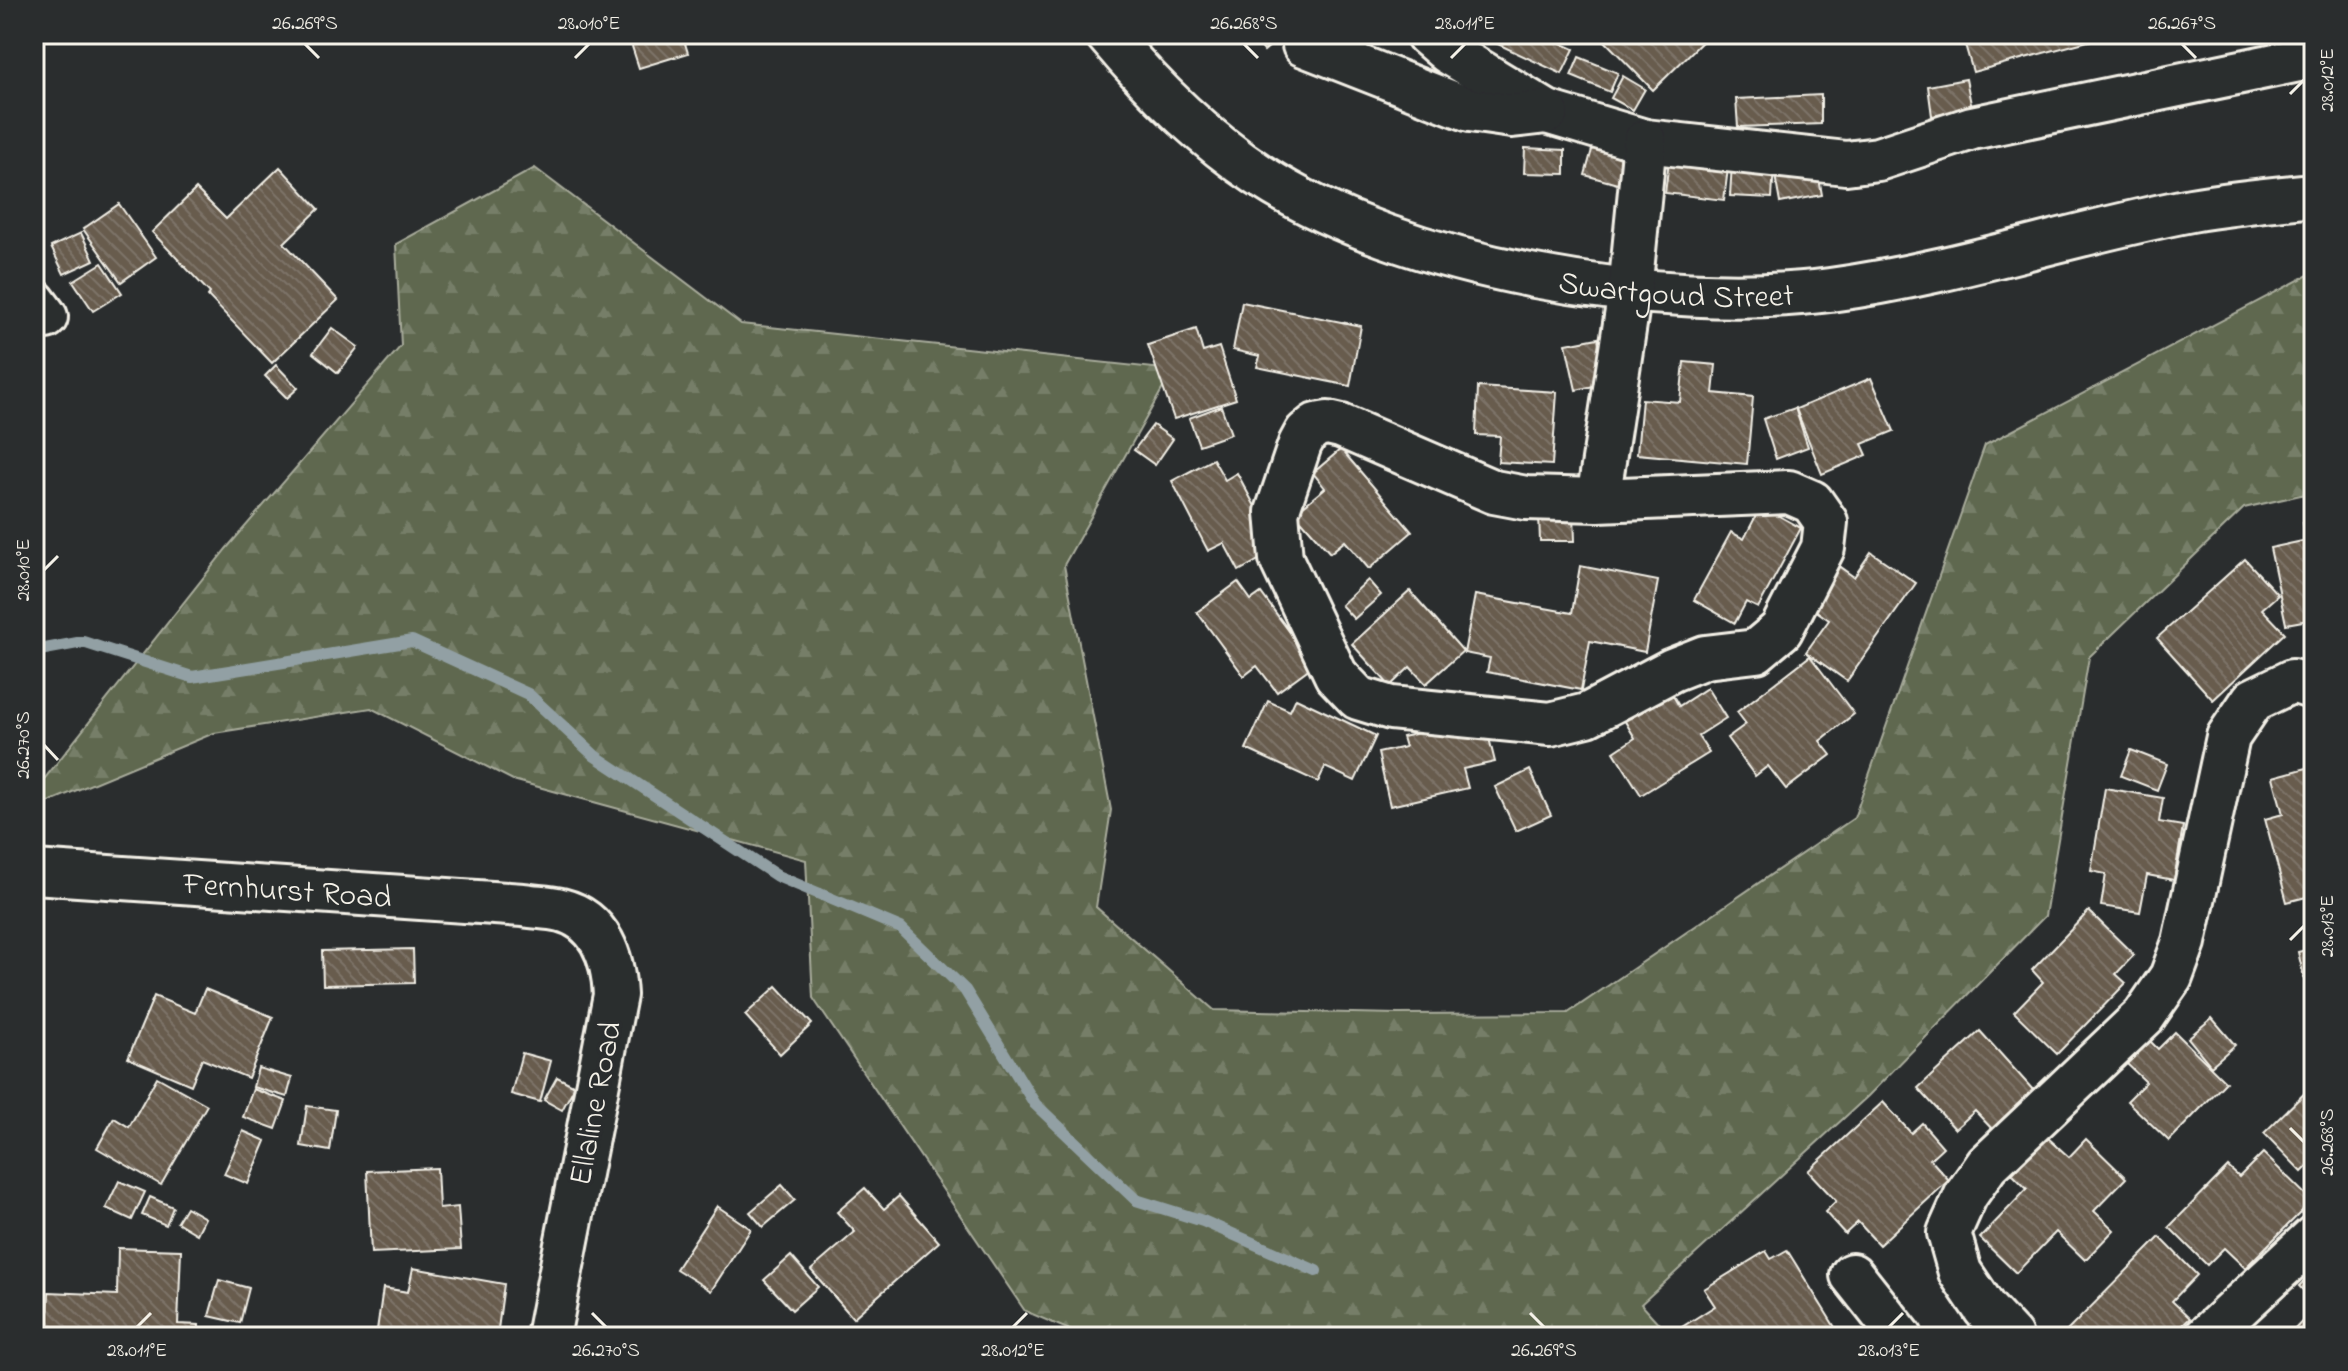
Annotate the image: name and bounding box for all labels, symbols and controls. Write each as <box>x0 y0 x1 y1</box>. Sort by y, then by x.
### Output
text: 26.269°S <box>272 10 338 39</box>
text: 28.010°E <box>558 10 620 39</box>
text: 26.268°S <box>1210 10 1278 39</box>
text: 28.011°E <box>1435 10 1495 39</box>
text: 26.267°S <box>2148 10 2216 39</box>
text: 28.012°E <box>2314 48 2343 112</box>
street label: Swartgoud Street <box>1555 261 1796 323</box>
text: 28.010°E <box>10 539 39 601</box>
text: 26.270°S <box>10 711 39 779</box>
street label: Fernhurst Road <box>180 862 393 923</box>
text: 28.013°E <box>2314 895 2343 957</box>
street label: Ellaline Road <box>559 1018 636 1190</box>
text: 26.268°S <box>2314 1108 2343 1176</box>
text: 28.011°E <box>107 1337 167 1366</box>
text: 26.270°S <box>572 1337 640 1366</box>
text: 28.012°E <box>981 1337 1045 1366</box>
text: 26.269°S <box>1511 1337 1577 1366</box>
text: 28.013°E <box>1858 1337 1920 1366</box>

